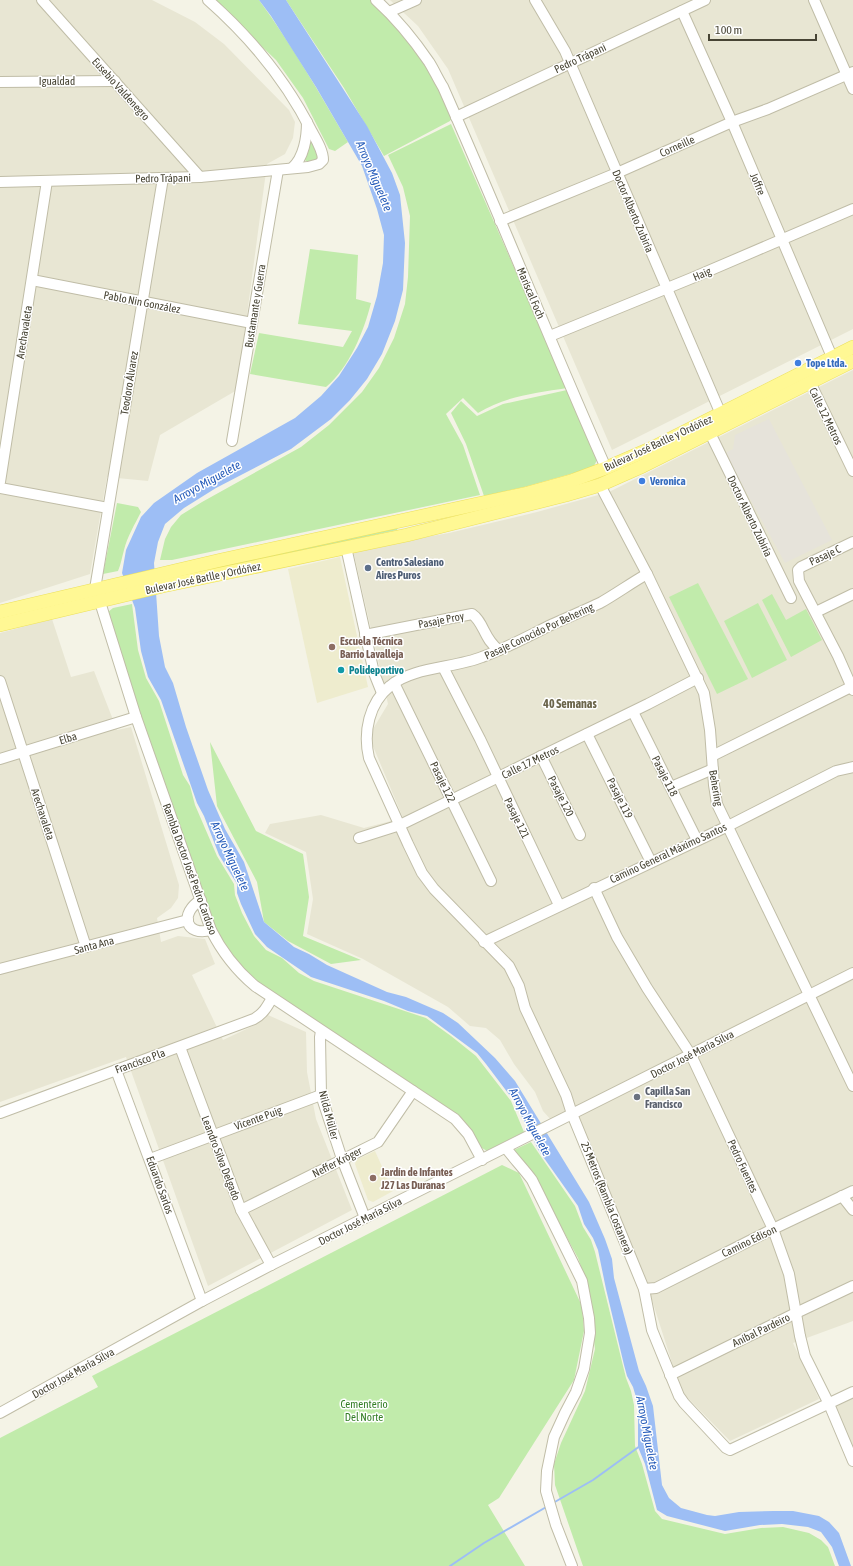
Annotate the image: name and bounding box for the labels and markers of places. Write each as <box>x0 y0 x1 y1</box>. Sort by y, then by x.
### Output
place label: Tope Ltda. <box>806 357 847 369</box>
marker: Tope Ltda. <box>793 358 803 368</box>
place label: Veronica <box>649 475 686 487</box>
marker: Veronica <box>637 476 647 486</box>
place label: Centro Salesiano Aires Puros <box>375 556 444 581</box>
marker: Centro Salesiano Aires Puros <box>363 563 373 573</box>
place label: Escuela Técnica Barrio Lavalleja <box>340 635 403 660</box>
marker: Escuela Técnica Barrio Lavalleja <box>327 642 337 652</box>
place label: Polideportivo <box>349 664 404 676</box>
marker: Polideportivo <box>336 665 346 675</box>
place label: Capilla San Francisco <box>645 1085 690 1110</box>
marker: Capilla San Francisco <box>632 1092 642 1102</box>
place label: Jardín de Infantes J27 Las Duranas <box>380 1166 453 1191</box>
marker: Jardín de Infantes J27 Las Duranas <box>368 1173 378 1183</box>

